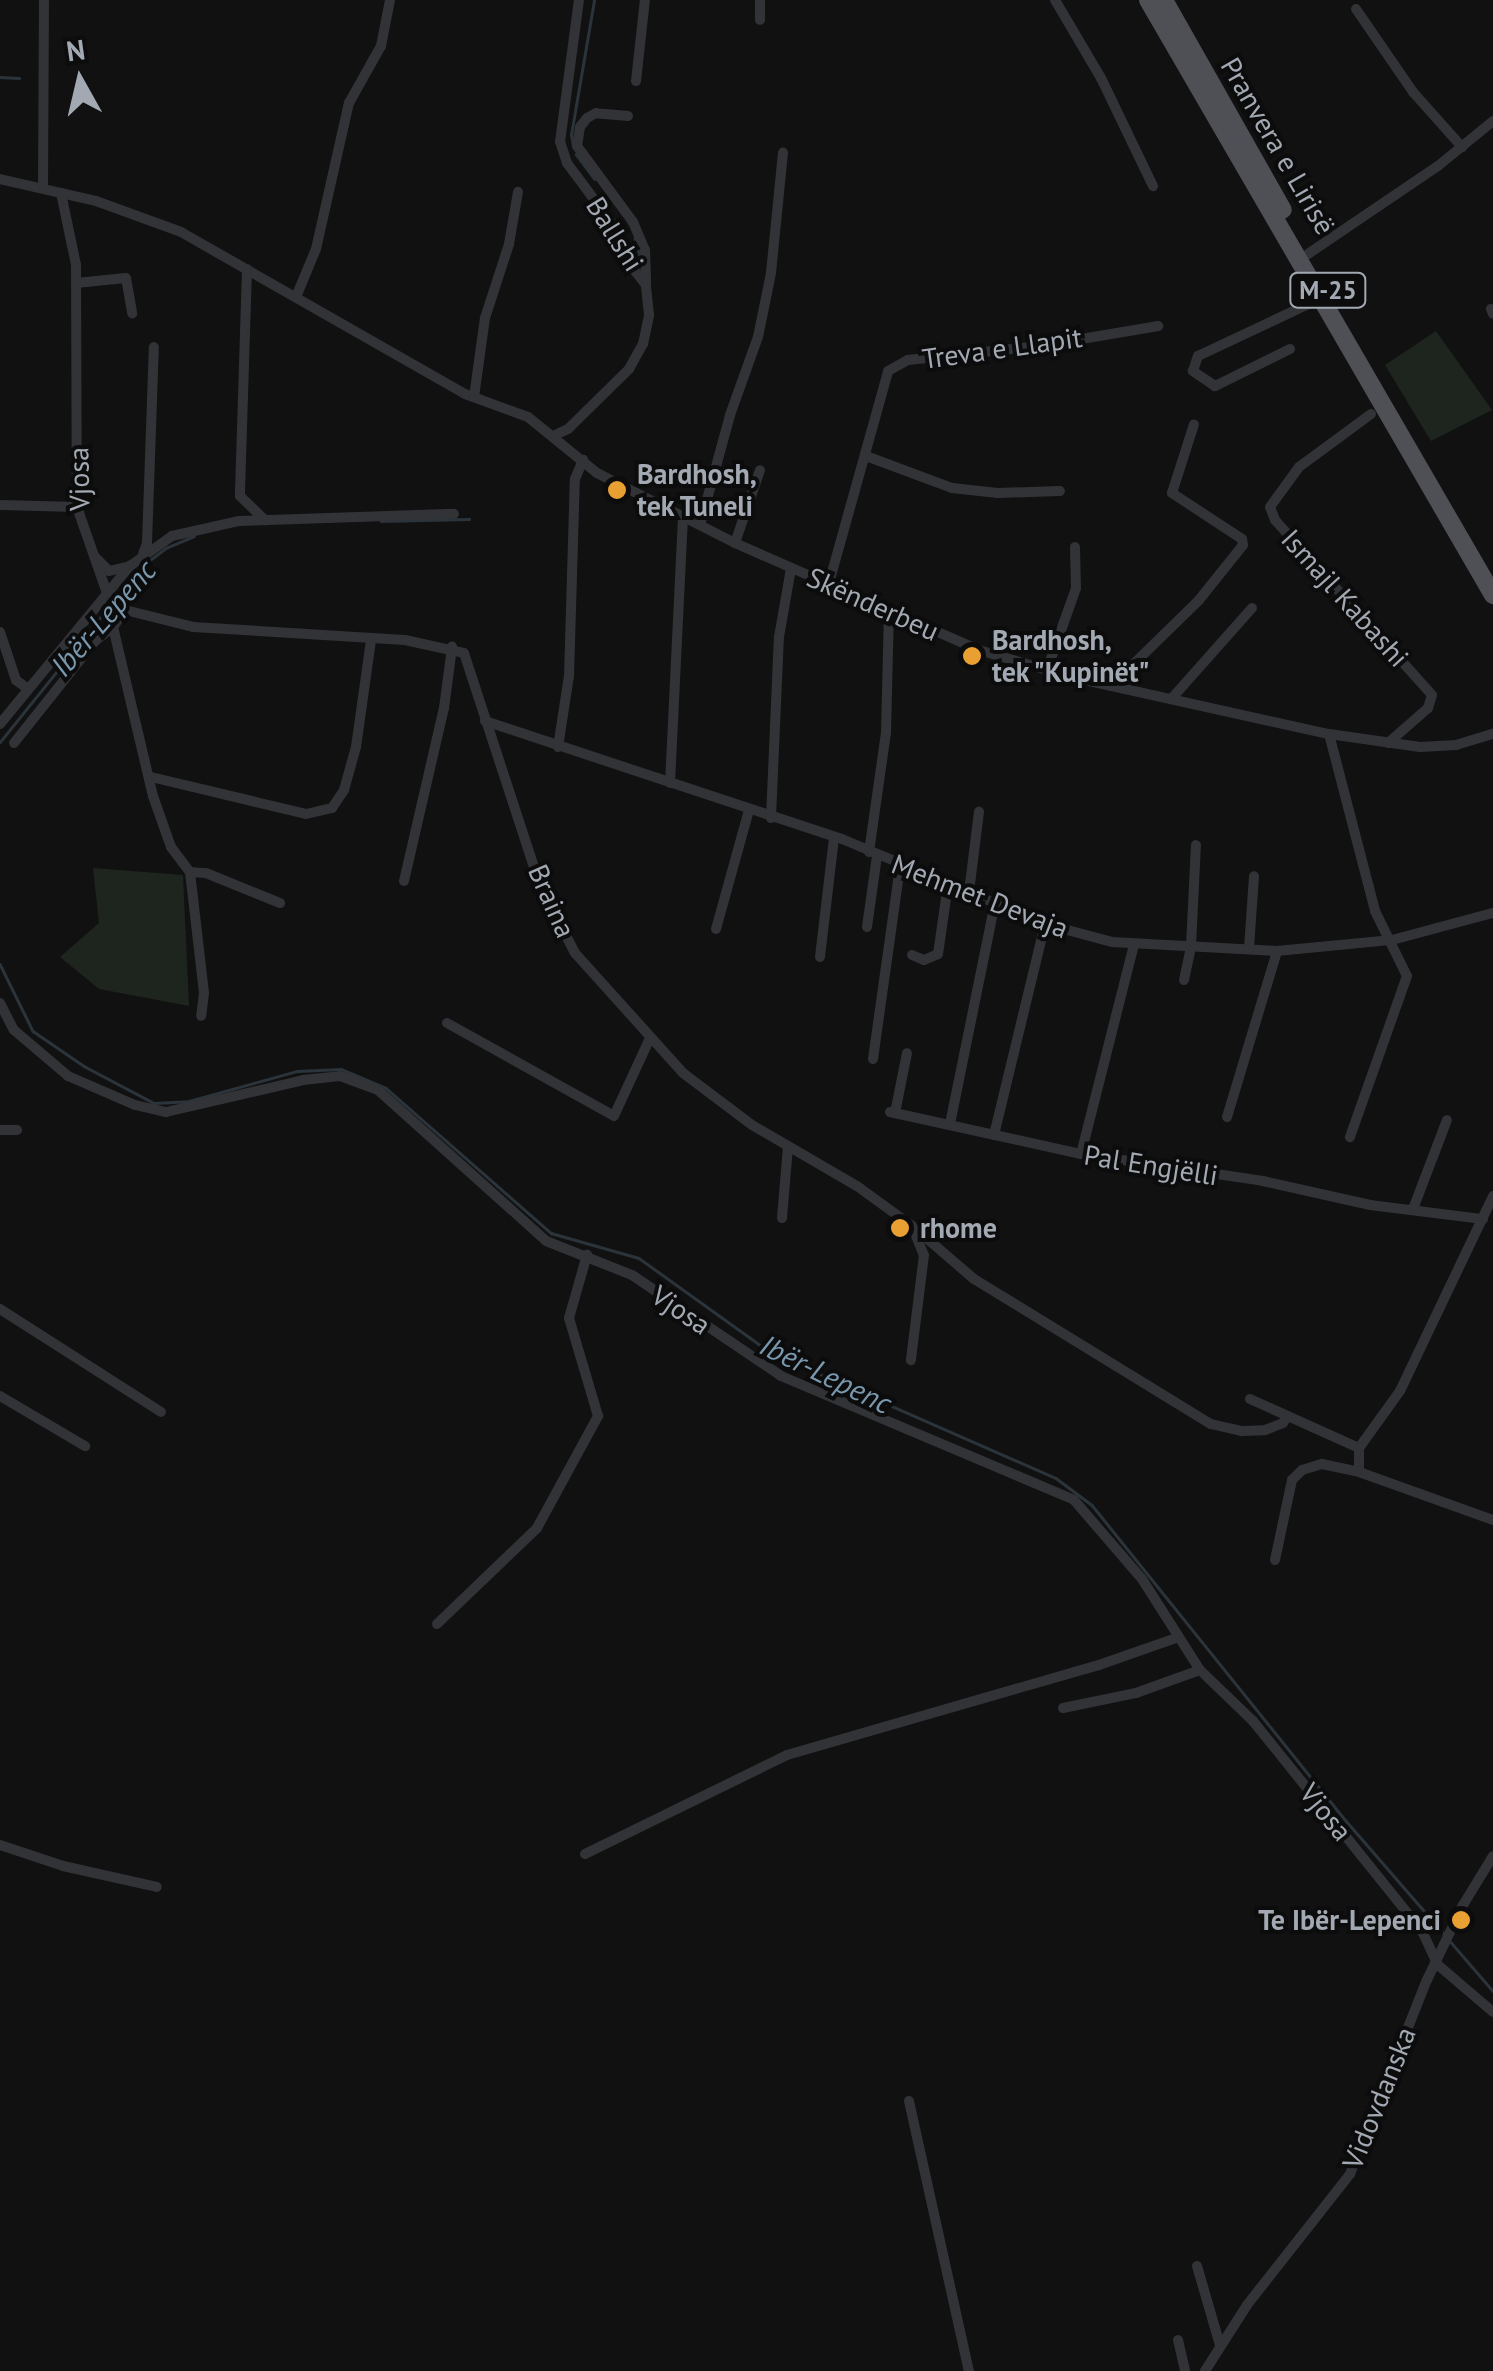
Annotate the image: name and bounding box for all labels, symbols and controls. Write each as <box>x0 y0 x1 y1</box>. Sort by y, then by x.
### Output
north arrow <box>30 30 130 130</box>
text: N <box>64 30 87 69</box>
street label: Pranvera e Lirisë <box>1214 52 1342 240</box>
street label: Ballshi <box>579 191 651 277</box>
road number: M-25 <box>1288 270 1368 310</box>
street label: Treva e Llapit <box>920 320 1084 376</box>
street label: Vjosa <box>62 447 96 511</box>
place label: Bardhosh, tek Tuneli <box>637 457 757 523</box>
marker: Bardhosh, tek Tuneli <box>606 479 628 501</box>
street label: Ismajl Kabashi <box>1274 522 1416 674</box>
water label: Ibër-Lepenc <box>43 553 163 683</box>
street label: Skënderbeu <box>802 560 944 648</box>
place label: Bardhosh, tek "Kupinët" <box>992 623 1153 689</box>
marker: Bardhosh, tek "Kupinët" <box>961 645 983 667</box>
street label: Mehmet Devaja <box>887 847 1073 945</box>
street label: Braina <box>521 859 583 943</box>
street label: Pal Engjëlli <box>1082 1138 1220 1192</box>
place label: rhome <box>920 1211 997 1245</box>
marker: rhome <box>889 1217 911 1239</box>
street label: Vjosa <box>645 1278 717 1342</box>
water label: Ibër-Lepenc <box>754 1327 898 1421</box>
street label: Vjosa <box>1293 1777 1359 1847</box>
place label: Te Ibër-Lepenci <box>1258 1903 1441 1937</box>
marker: Te Ibër-Lepenci <box>1450 1909 1472 1931</box>
street label: Vidovdanska <box>1335 2022 1423 2174</box>

